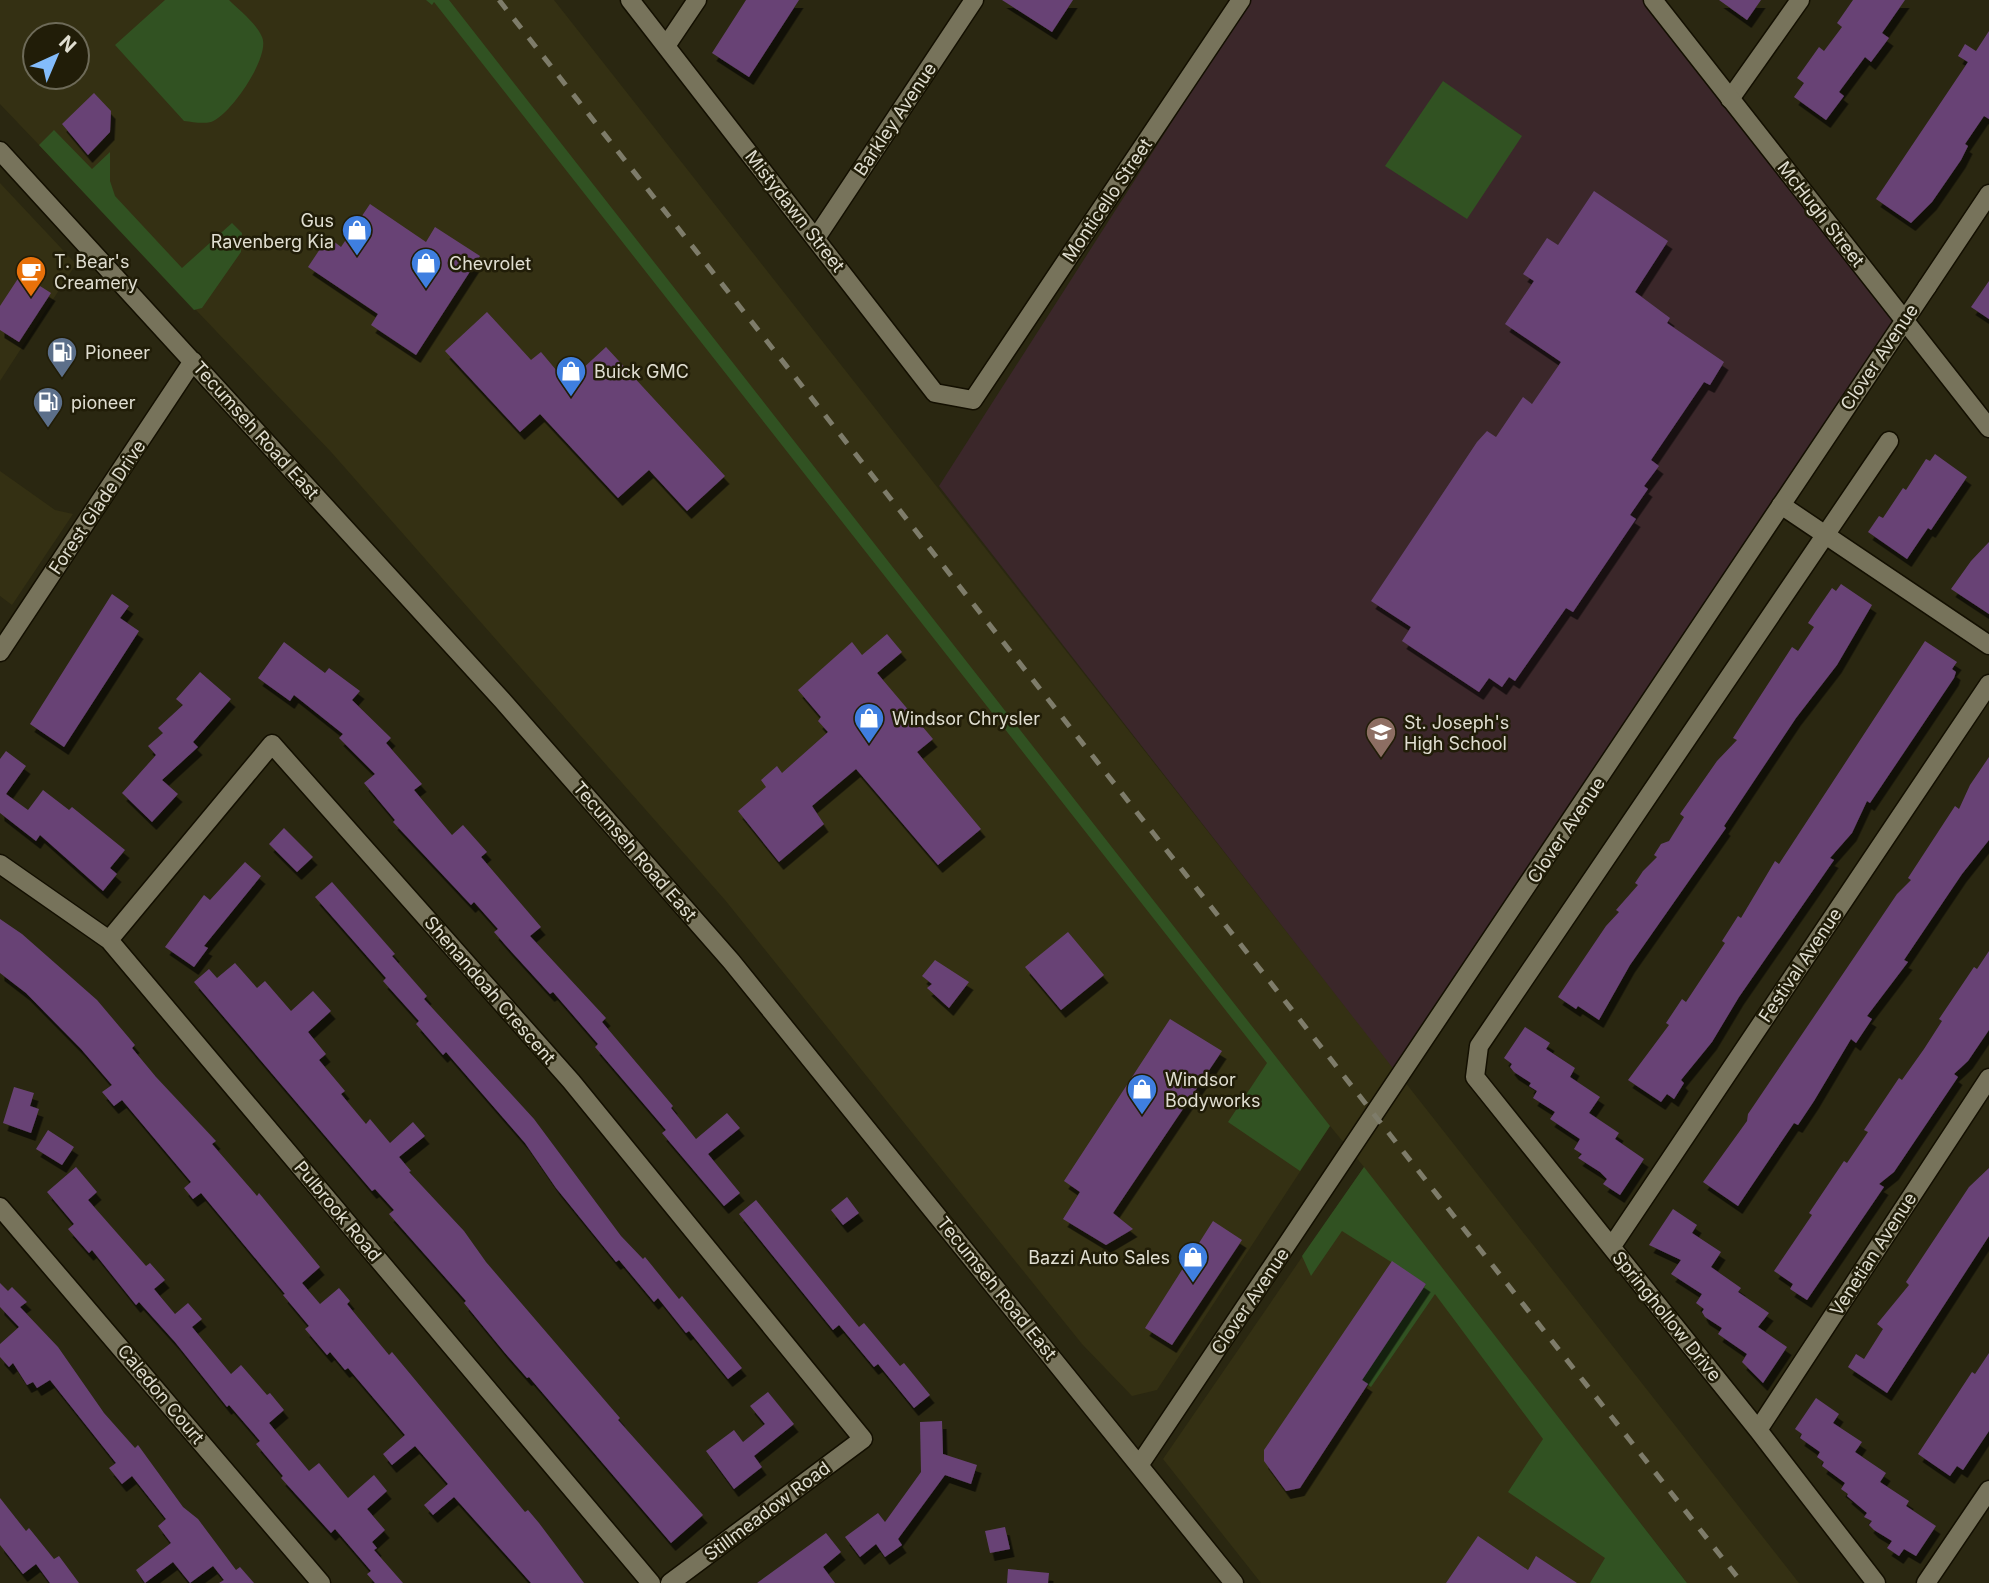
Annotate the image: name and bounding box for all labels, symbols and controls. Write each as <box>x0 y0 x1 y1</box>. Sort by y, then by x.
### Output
north arrow <box>21 21 91 91</box>
text: N <box>54 31 81 57</box>
street label: Barkley Avenue <box>849 59 941 179</box>
street label: Monticello Street <box>1058 134 1156 266</box>
street label: Mistydawn Street <box>741 146 849 276</box>
street label: McHugh Street <box>1773 157 1869 271</box>
place label: Gus Ravenberg Kia <box>211 210 334 252</box>
shop icon: Gus Ravenberg Kia <box>340 213 374 257</box>
shop icon: Chevrolet <box>409 246 443 290</box>
place label: T. Bear's Creamery <box>54 251 138 293</box>
place label: Chevrolet <box>449 253 531 274</box>
cafe icon: T. Bear's Creamery <box>14 254 48 298</box>
street label: Clover Avenue <box>1836 300 1922 414</box>
fuel station icon: Pioneer <box>45 335 79 379</box>
place label: Pioneer <box>85 342 150 363</box>
shop icon: Buick GMC <box>554 354 588 398</box>
street label: Tecumseh Road East <box>189 357 323 503</box>
place label: Buick GMC <box>594 361 689 382</box>
fuel station icon: pioneer <box>31 385 65 429</box>
place label: pioneer <box>71 392 136 413</box>
street label: Forest Glade Drive <box>44 436 150 578</box>
shop icon: Windsor Chrysler <box>852 701 886 745</box>
place label: Windsor Chrysler <box>892 708 1040 729</box>
place label: St. Joseph's High School <box>1404 712 1509 754</box>
school or university icon: St. Joseph's High School <box>1364 715 1398 759</box>
street label: Clover Avenue <box>1523 773 1609 887</box>
street label: Tecumseh Road East <box>569 777 701 925</box>
street label: Festival Avenue <box>1754 904 1846 1026</box>
street label: Shenandoah Crescent <box>420 912 560 1068</box>
place label: Windsor Bodyworks <box>1165 1069 1260 1111</box>
shop icon: Windsor Bodyworks <box>1125 1072 1159 1116</box>
street label: Pulbrook Road <box>290 1157 386 1265</box>
street label: Venetian Avenue <box>1825 1189 1921 1319</box>
street label: Tecumseh Road East <box>933 1212 1061 1364</box>
shop icon: Bazzi Auto Sales <box>1176 1240 1210 1284</box>
street label: Clover Avenue <box>1207 1244 1293 1358</box>
place label: Bazzi Auto Sales <box>1028 1247 1170 1268</box>
street label: Springhollow Drive <box>1608 1247 1726 1385</box>
street label: Caledon Court <box>113 1340 209 1448</box>
street label: Stillmeadow Road <box>700 1457 834 1565</box>

